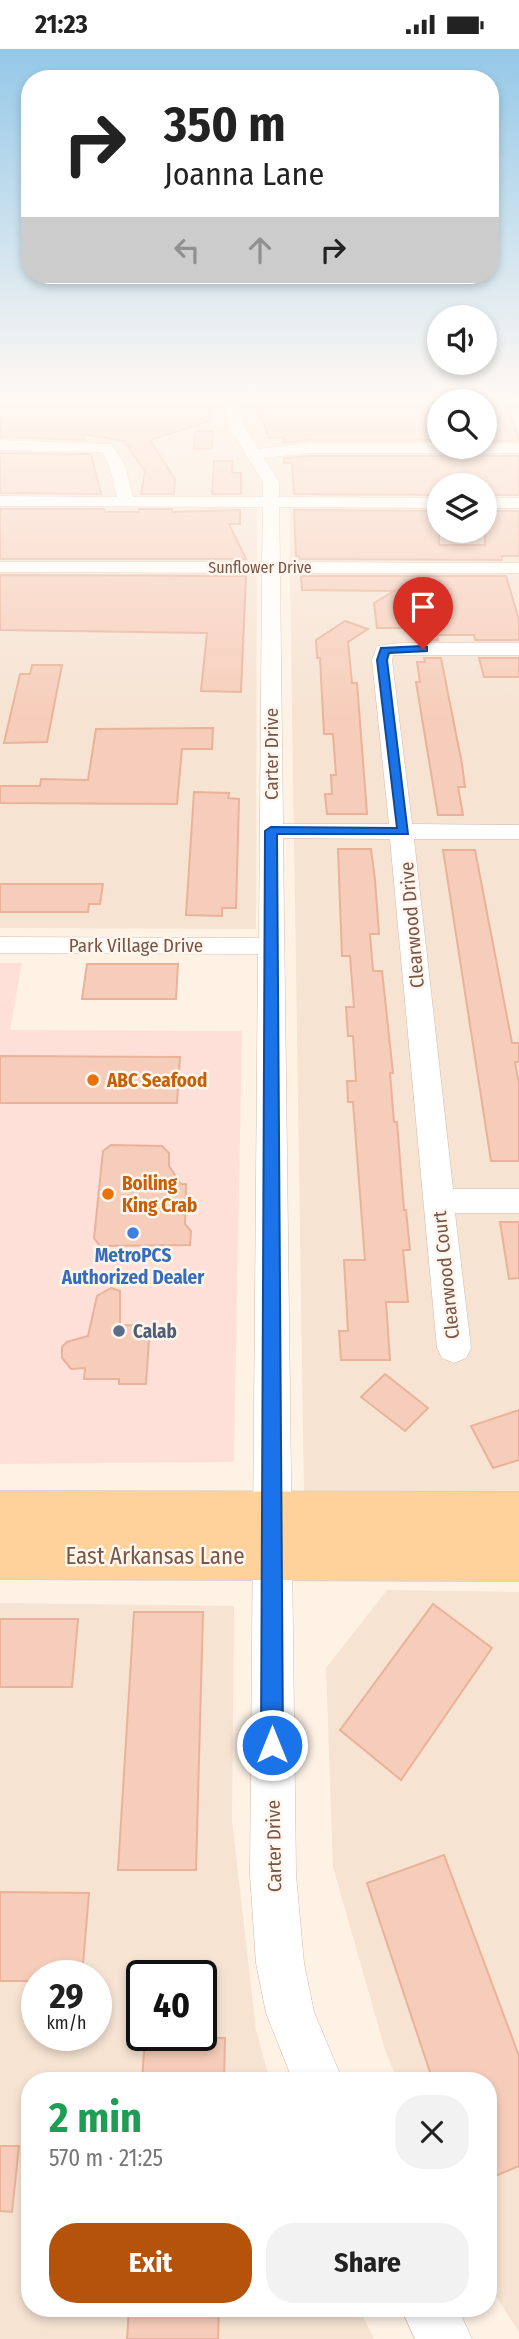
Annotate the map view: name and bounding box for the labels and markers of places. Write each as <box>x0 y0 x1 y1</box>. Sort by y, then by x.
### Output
pin <box>393 577 453 649</box>
place label: ABC Seafood <box>106 1069 207 1092</box>
marker: ABC Seafood <box>85 1072 101 1088</box>
place label: Boiling King Crab <box>122 1172 197 1217</box>
marker: Boiling King Crab <box>100 1186 116 1202</box>
marker: MetroPCS Authorized Dealer <box>125 1225 141 1241</box>
place label: MetroPCS Authorized Dealer <box>61 1244 205 1289</box>
place label: Calab <box>133 1320 177 1343</box>
marker: Calab <box>111 1323 127 1339</box>

